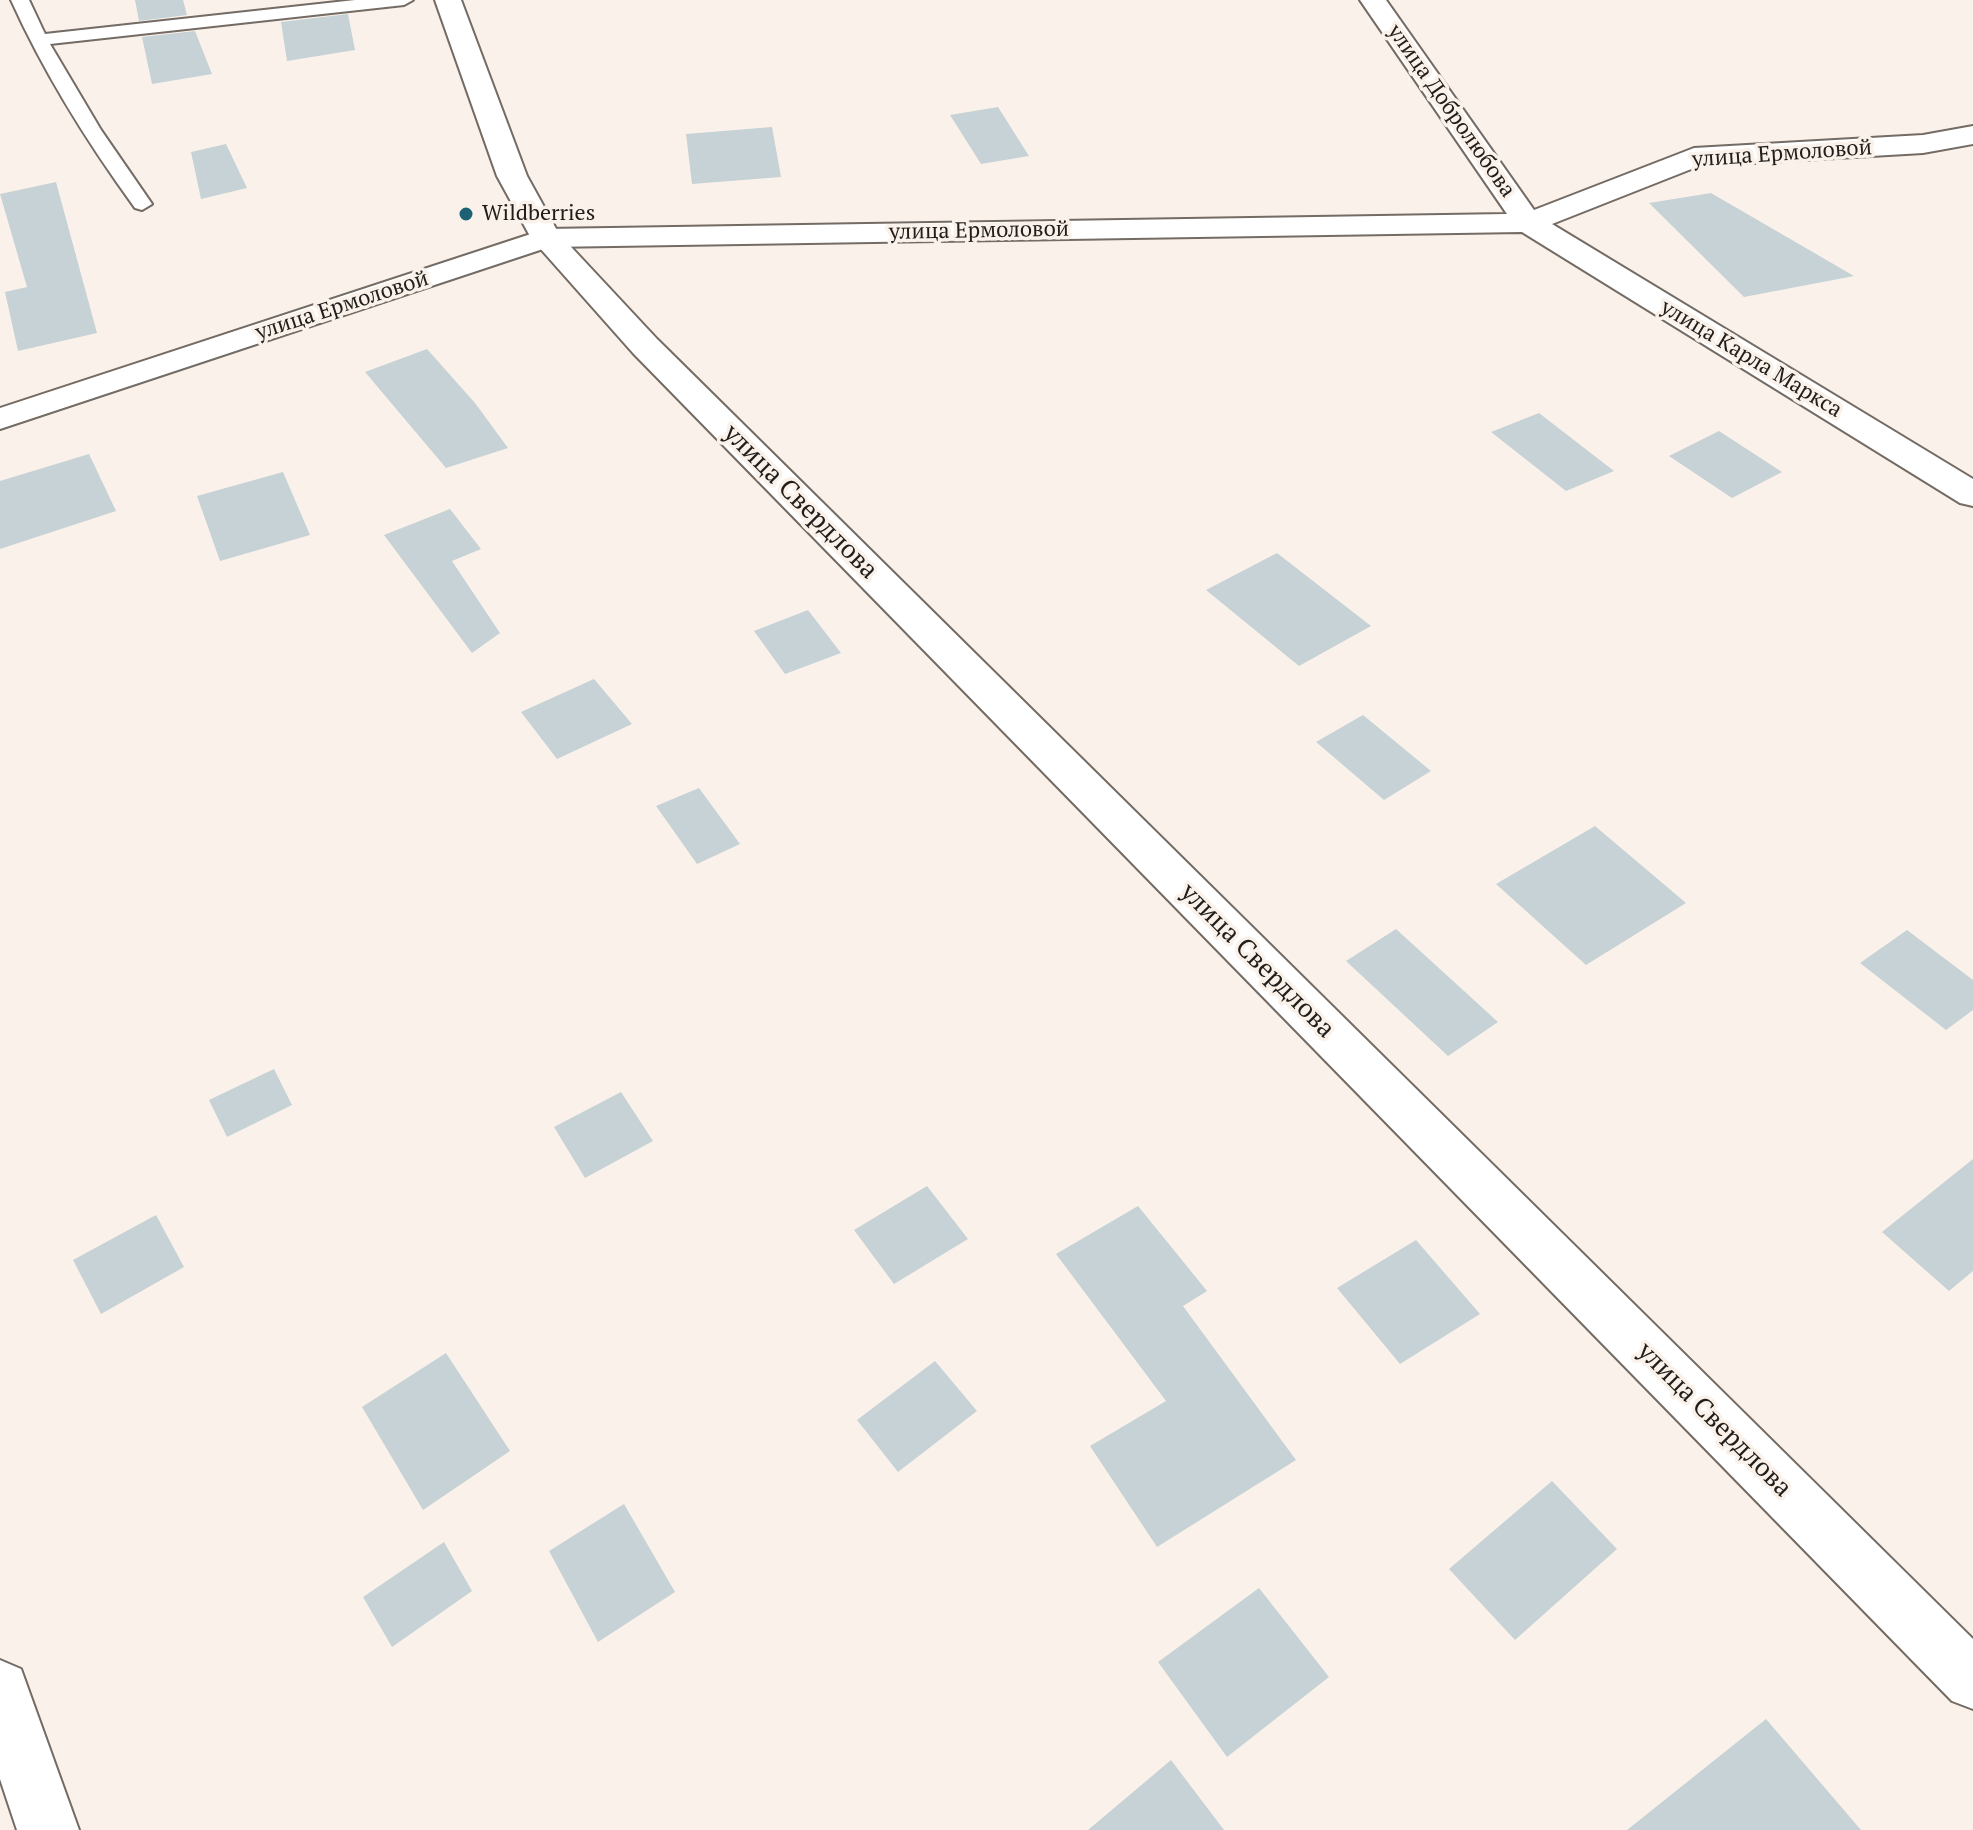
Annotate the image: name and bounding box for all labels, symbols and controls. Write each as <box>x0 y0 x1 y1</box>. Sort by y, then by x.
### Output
street label: улица Добролюбова <box>1381 20 1521 202</box>
street label: улица Ермоловой <box>1691 135 1873 173</box>
place label: Wildberries <box>482 201 595 227</box>
marker: Wildberries <box>457 205 475 223</box>
street label: улица Ермоловой <box>889 216 1069 246</box>
street label: улица Ермоловой <box>252 266 432 346</box>
street label: улица Карла Маркса <box>1655 294 1847 424</box>
street label: улица Свердлова <box>716 418 884 586</box>
street label: улица Свердлова <box>1173 877 1341 1045</box>
street label: улица Свердлова <box>1630 1336 1798 1504</box>

